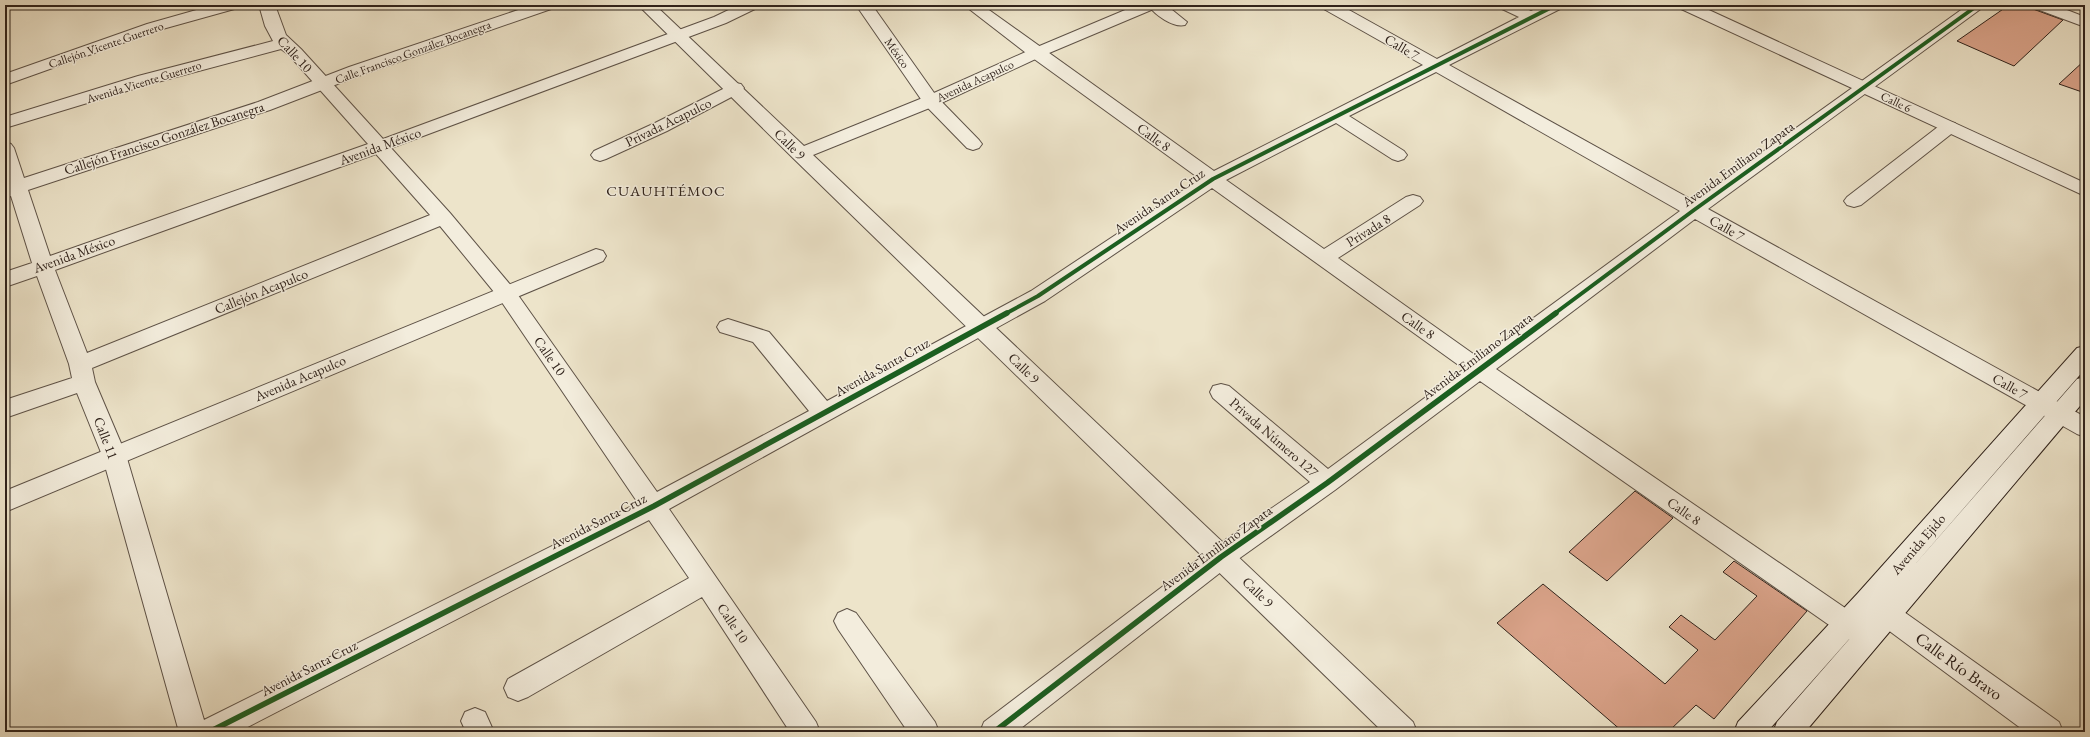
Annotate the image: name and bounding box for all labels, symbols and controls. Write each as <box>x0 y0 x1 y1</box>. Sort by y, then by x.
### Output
street label: Calle Francisco González Bocanegra <box>333 16 493 88</box>
street label: Callejón Vicente Guerrero <box>46 18 166 72</box>
street label: Calle 7 <box>1381 30 1423 64</box>
street label: Calle 10 <box>273 32 317 76</box>
street label: México <box>881 35 913 71</box>
street label: Avenida Acapulco <box>933 56 1016 106</box>
street label: Avenida Vicente Guerrero <box>84 57 203 107</box>
street label: Calle 6 <box>1878 88 1914 116</box>
street label: Privada Acapulco <box>622 93 714 151</box>
street label: Callejón Francisco González Bocanegra <box>62 97 267 179</box>
street label: Avenida Emiliano Zapata <box>1677 117 1798 211</box>
street label: Calle 8 <box>1134 119 1175 155</box>
street label: Avenida México <box>336 123 423 169</box>
street label: Calle 9 <box>770 124 810 164</box>
street label: Avenida Santa Cruz <box>1109 164 1208 239</box>
district label: CUAUHTÉMOC <box>606 181 726 200</box>
street label: Privada 8 <box>1342 209 1394 251</box>
street label: Calle 7 <box>1706 211 1748 245</box>
street label: Avenida México <box>30 231 117 277</box>
street label: Callejón Acapulco <box>212 264 310 318</box>
street label: Calle 8 <box>1398 307 1439 343</box>
street label: Avenida Emiliano Zapata <box>1417 308 1536 404</box>
street label: Calle 10 <box>530 333 570 379</box>
street label: Avenida Santa Cruz <box>830 333 933 401</box>
street label: Calle 9 <box>1004 349 1044 388</box>
street label: Avenida Acapulco <box>251 351 348 406</box>
street label: Calle 7 <box>1989 369 2031 403</box>
street label: Privada Número 127 <box>1226 393 1322 481</box>
street label: Calle 11 <box>90 414 122 462</box>
street label: Avenida Santa Cruz <box>546 489 650 553</box>
street label: Calle 8 <box>1664 493 1705 529</box>
street label: Avenida Emiliano Zapata <box>1155 501 1276 595</box>
street label: Avenida Ejido <box>1886 510 1949 579</box>
street label: Calle 9 <box>1238 573 1278 612</box>
street label: Calle 10 <box>713 600 753 646</box>
street label: Calle Río Bravo <box>1911 627 2007 705</box>
street label: Avenida Santa Cruz <box>257 636 361 700</box>

